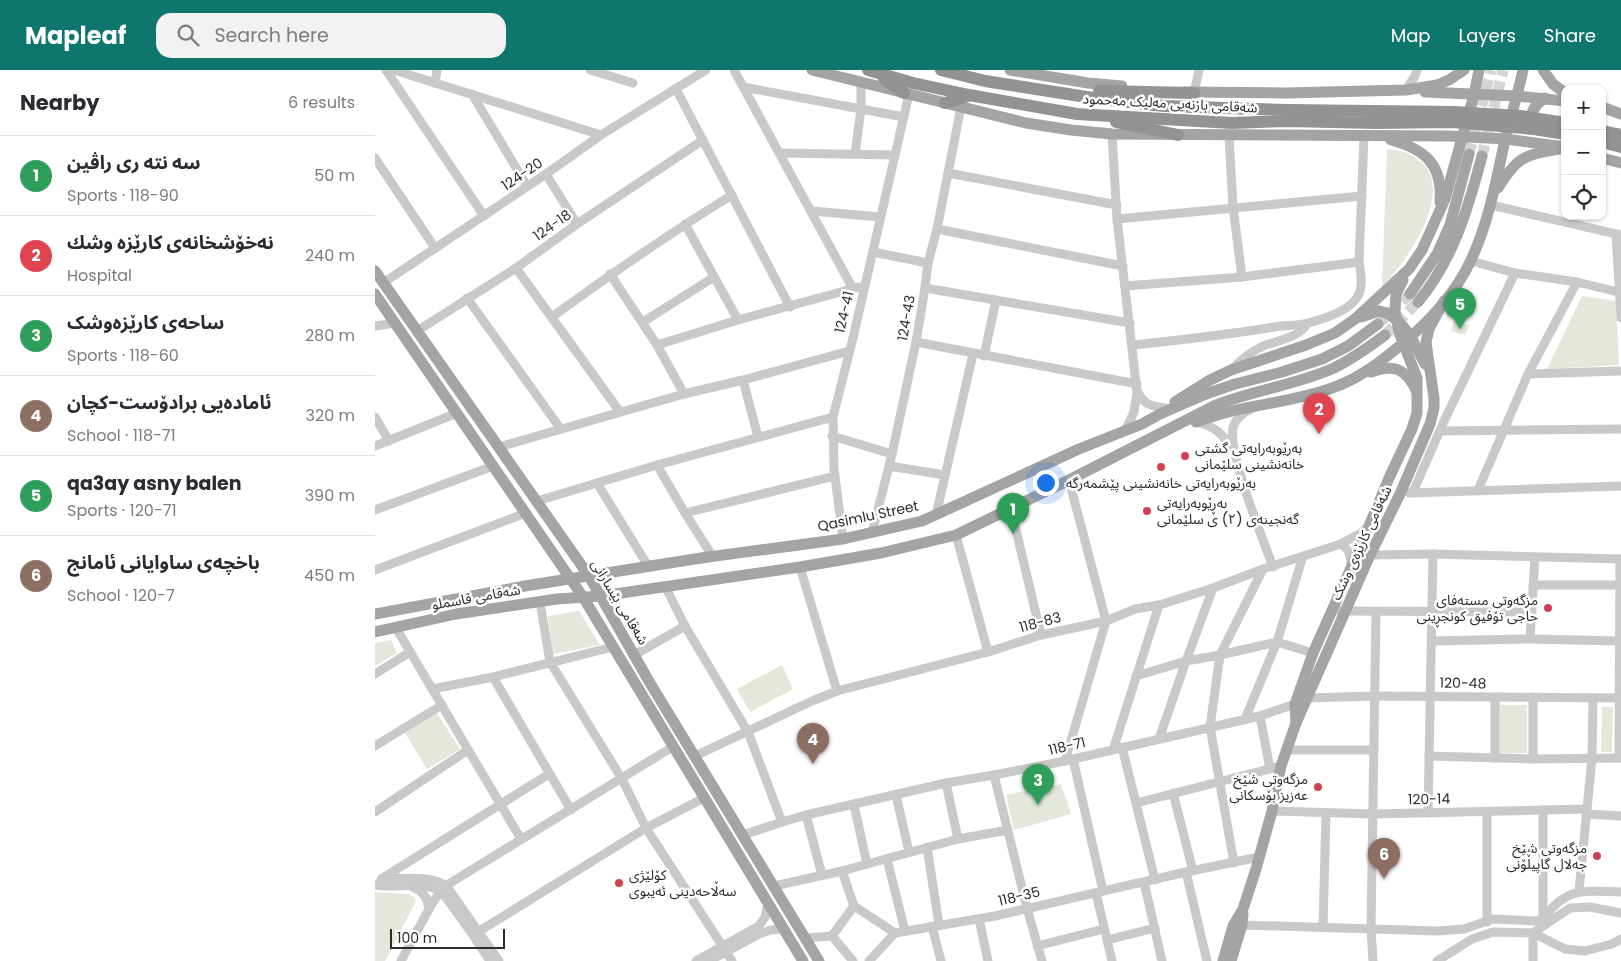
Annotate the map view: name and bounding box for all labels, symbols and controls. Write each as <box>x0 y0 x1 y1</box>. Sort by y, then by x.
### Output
search box <box>156 13 506 58</box>
text: Mapleaf <box>25 19 126 52</box>
icon: search <box>174 21 202 49</box>
text: Search here <box>214 22 329 49</box>
text: Map <box>1391 23 1431 48</box>
text: Layers <box>1459 23 1516 48</box>
text: Share <box>1544 23 1596 48</box>
map controls <box>1561 85 1606 220</box>
button: + <box>1561 85 1606 130</box>
text: Nearby <box>20 88 100 117</box>
street label: شەقامی بازنەیی مەلیک مەحمود <box>1082 88 1258 118</box>
text: 6 results <box>288 91 355 114</box>
button: − <box>1561 130 1606 175</box>
text: سه نته رى راڤين <box>67 149 201 176</box>
street label: 124-20 <box>497 153 547 195</box>
text: 1 <box>33 164 39 187</box>
text: 50 m <box>314 164 355 187</box>
button: locate <box>1561 175 1606 220</box>
text: Sports · 118-90 <box>67 184 179 207</box>
street label: 124-18 <box>529 205 575 245</box>
text: نەخۆشخانەی کارێزە وشك <box>67 229 274 256</box>
text: 2 <box>31 244 41 267</box>
text: 240 m <box>305 244 355 267</box>
text: Hospital <box>67 264 132 287</box>
pin: 5 <box>1444 288 1476 329</box>
street label: 124-41 <box>829 289 859 335</box>
street label: 124-43 <box>892 294 920 342</box>
text: ساحه‌ی کارێزه‌وشک <box>67 309 224 336</box>
text: 3 <box>31 324 41 347</box>
text: 280 m <box>305 324 355 347</box>
text: Sports · 118-60 <box>67 344 179 367</box>
text: ئامادەیی برادۆست-کچان <box>67 389 272 416</box>
pin: 2 <box>1303 393 1335 434</box>
text: 4 <box>31 404 41 427</box>
text: 320 m <box>306 404 355 427</box>
text: School · 118-71 <box>67 424 176 447</box>
place label: بەرێوبەرایەتی گشتی خانەنشینی سلێمانی <box>1195 438 1304 474</box>
marker: بەرێوبەرایەتی گشتی خانەنشینی سلێمانی <box>1179 450 1191 462</box>
marker: بەرێوبەرایەتی خانەنشینی پێشمەرگە <box>1155 461 1167 473</box>
text: qa3ay asny balen <box>67 470 242 497</box>
your location <box>1033 470 1059 496</box>
place label: بەرێوبەرایەتی خانەنشینی پێشمەرگە <box>1066 473 1256 493</box>
street label: شەقامی کارێزەی وشک <box>1326 482 1396 603</box>
text: 5 <box>31 484 41 507</box>
text: 390 m <box>305 484 355 507</box>
pin: 1 <box>997 493 1029 534</box>
place label: بەڕێوبەرایەتی گەنجینەی (۲) ی سلێمانی <box>1157 493 1299 529</box>
street label: Qasimlu Street <box>816 496 920 536</box>
text: Sports · 120-71 <box>67 499 177 522</box>
marker: بەڕێوبەرایەتی گەنجینەی (۲) ی سلێمانی <box>1141 505 1153 517</box>
text: باخچەی ساوایانی ئامانج <box>67 549 260 576</box>
street label: شەقامی بێسارانی <box>587 555 653 649</box>
text: 6 <box>31 564 41 587</box>
text: 450 m <box>304 564 355 587</box>
street label: شەقامی قاسملو <box>430 579 522 615</box>
text: School · 120-7 <box>67 584 175 607</box>
place label: مزگەوتی مستەفاى حاجى تۆفيق کونجڕینی <box>1417 590 1538 628</box>
marker: مزگەوتی مستەفاى حاجى تۆفيق کونجڕینی <box>1542 602 1554 614</box>
street label: 118-83 <box>1017 607 1063 637</box>
street label: 120-48 <box>1439 673 1487 693</box>
pin: 4 <box>797 723 829 764</box>
street label: 118-71 <box>1046 732 1088 760</box>
pin: 3 <box>1022 764 1054 805</box>
place label: مزگەوتی شێخ عەزیز بۆسکانی <box>1229 769 1308 805</box>
marker: مزگەوتی شێخ عەزیز بۆسکانی <box>1312 781 1324 793</box>
street label: 120-14 <box>1408 789 1451 809</box>
pin: 6 <box>1368 838 1400 879</box>
place label: مزگەوتی شێخ جەلال گاپیڵۆنی <box>1506 838 1587 874</box>
marker: مزگەوتی شێخ جەلال گاپیڵۆنی <box>1591 850 1603 862</box>
place label: کۆلێژی سەڵاحەدینی ئەیبوی <box>629 865 737 901</box>
marker: کۆلێژی سەڵاحەدینی ئەیبوی <box>613 877 625 889</box>
street label: 118-35 <box>996 881 1042 911</box>
scale bar <box>390 926 505 949</box>
text: 100 m <box>397 928 437 948</box>

